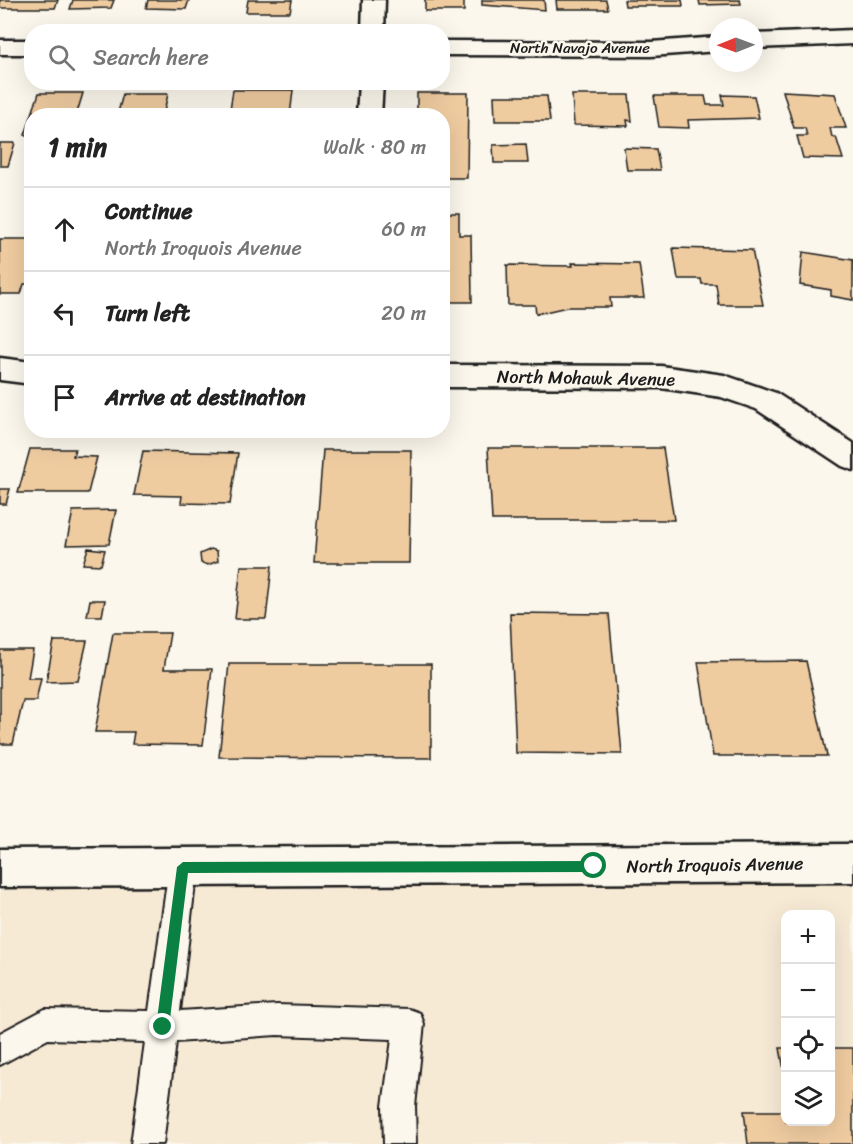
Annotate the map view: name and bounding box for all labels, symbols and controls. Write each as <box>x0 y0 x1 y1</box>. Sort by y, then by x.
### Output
north arrow <box>709 18 763 72</box>
search box <box>24 24 450 90</box>
street label: North Navajo Avenue <box>510 35 650 61</box>
text: Search here <box>93 38 209 77</box>
icon: search <box>45 41 78 74</box>
text: 1 min <box>48 124 107 170</box>
text: Walk · 80 m <box>323 130 426 165</box>
text: Continue <box>105 192 193 231</box>
text: 60 m <box>381 212 426 247</box>
icon: ahead <box>48 213 81 246</box>
text: North Iroquois Avenue <box>105 231 302 266</box>
text: Turn left <box>105 294 190 333</box>
text: 20 m <box>381 296 426 331</box>
icon: left <box>48 297 81 330</box>
street label: North Mohawk Avenue <box>497 360 676 396</box>
text: Arrive at destination <box>105 378 306 417</box>
icon: arrive <box>48 381 81 414</box>
street label: North Iroquois Avenue <box>626 847 804 883</box>
route start <box>580 852 606 878</box>
map controls <box>781 910 835 1126</box>
button: + <box>781 910 835 964</box>
button: − <box>781 964 835 1018</box>
route end <box>149 1013 175 1039</box>
button: locate <box>781 1018 835 1072</box>
button: layers <box>781 1072 835 1126</box>

